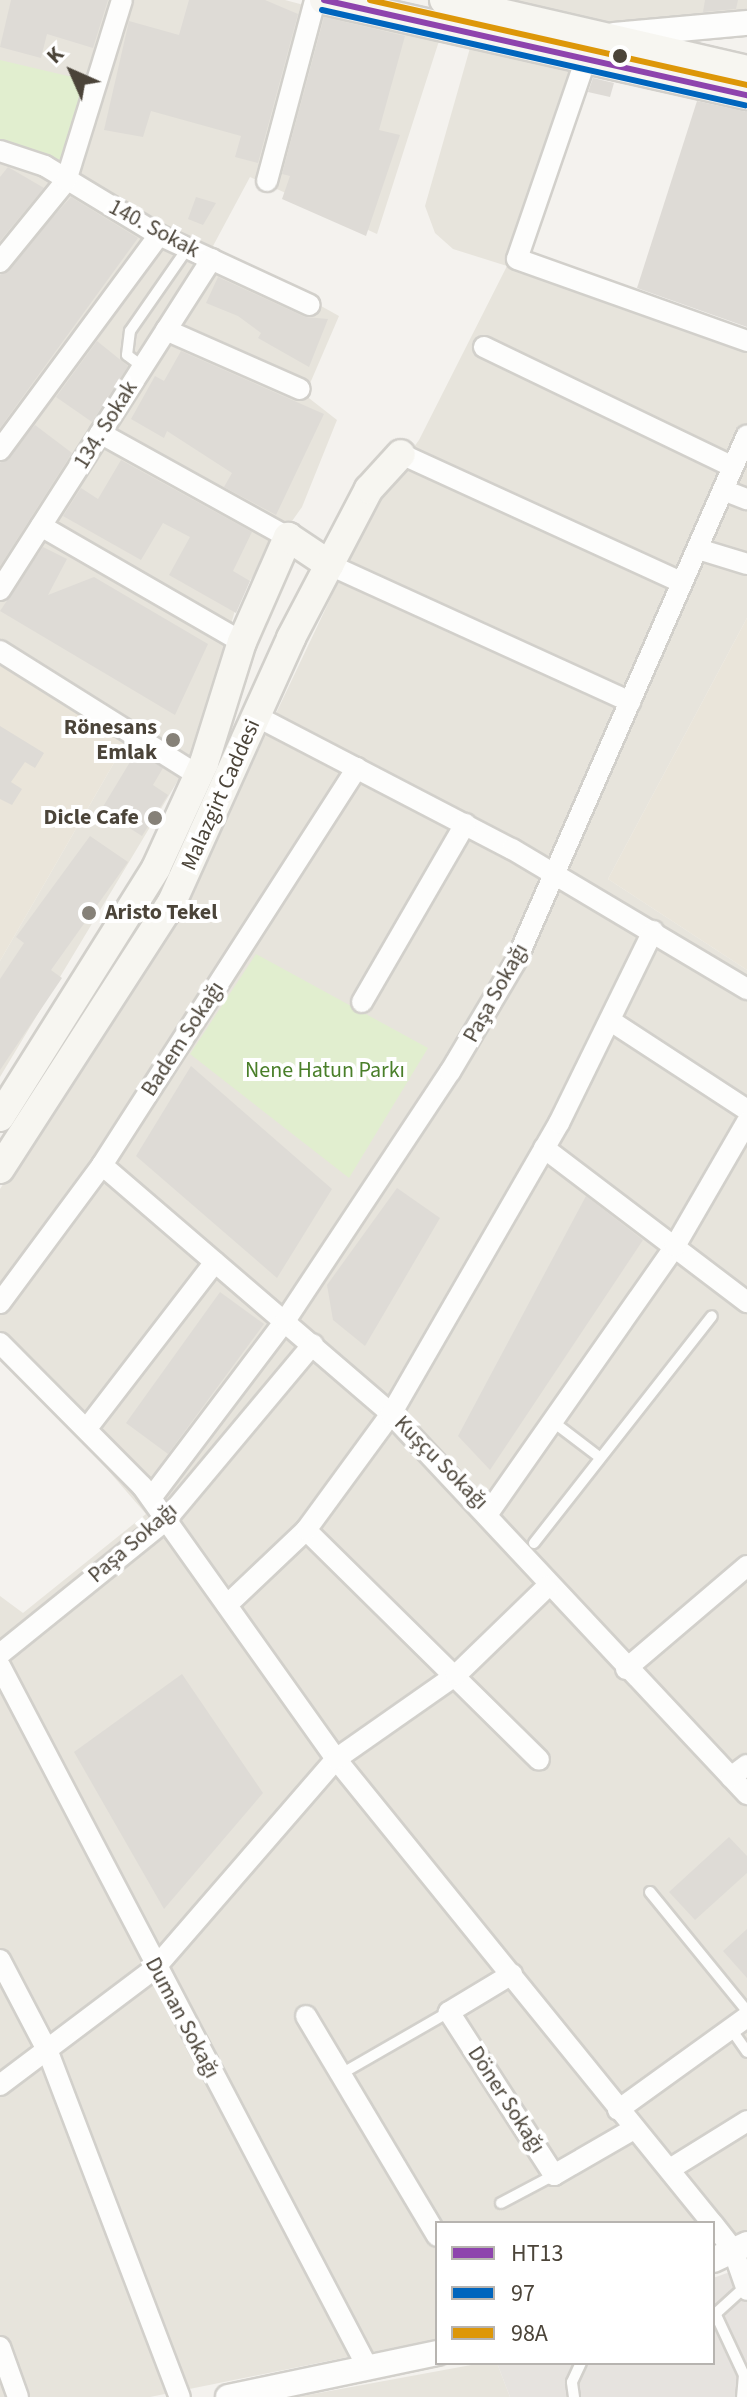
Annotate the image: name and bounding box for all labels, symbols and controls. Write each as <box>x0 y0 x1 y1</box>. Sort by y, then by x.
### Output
north arrow <box>32 32 112 112</box>
text: K <box>39 39 71 71</box>
unlabelled marker <box>612 48 628 64</box>
street label: 140. Sokak <box>104 194 204 264</box>
street label: 134. Sokak <box>69 376 143 474</box>
place label: Rönesans Emlak <box>64 714 157 766</box>
street label: Malazgirt Caddesi <box>176 715 266 875</box>
marker: Rönesans Emlak <box>164 731 182 749</box>
place label: Dicle Cafe <box>43 805 139 831</box>
marker: Dicle Cafe <box>146 809 164 827</box>
place label: Aristo Tekel <box>105 900 217 926</box>
marker: Aristo Tekel <box>80 904 98 922</box>
street label: Paşa Sokağı <box>458 939 534 1047</box>
street label: Badem Sokağı <box>136 977 230 1101</box>
park label: Nene Hatun Parkı <box>245 1058 405 1084</box>
street label: Kuşçu Sokağı <box>389 1411 493 1515</box>
street label: Paşa Sokağı <box>83 1497 183 1589</box>
street label: Duman Sokağı <box>139 1953 225 2083</box>
street label: Döner Sokağı <box>462 2041 550 2159</box>
legend <box>435 2221 715 2365</box>
text: HT13 <box>511 2236 563 2271</box>
text: 97 <box>511 2276 535 2311</box>
text: 98A <box>511 2316 548 2351</box>

